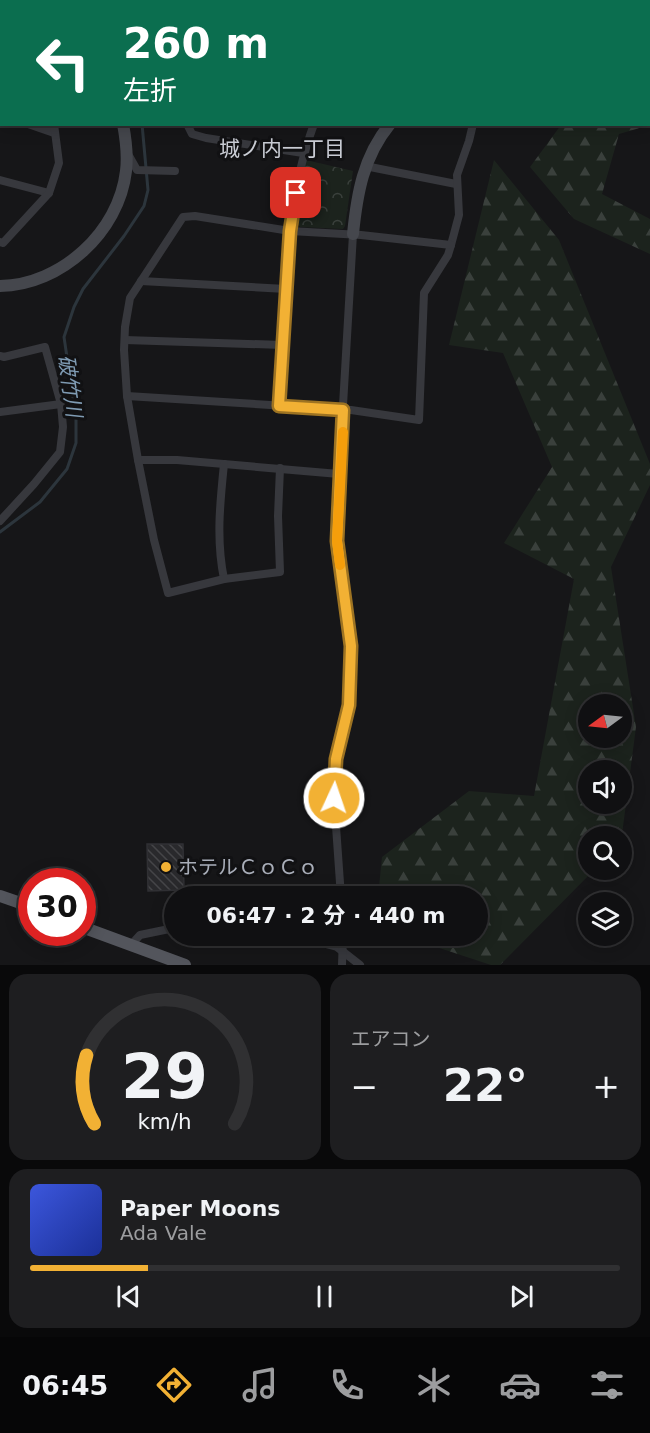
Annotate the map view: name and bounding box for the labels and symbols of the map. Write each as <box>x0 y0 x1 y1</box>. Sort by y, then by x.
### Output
district label: 城ノ内一丁目 <box>219 137 345 161</box>
pin <box>270 167 321 218</box>
water label: 破竹川 <box>54 353 87 421</box>
north arrow <box>578 694 632 748</box>
position arrow <box>302 766 366 830</box>
place label: ホテルＣｏＣｏ <box>178 855 318 879</box>
marker: ホテルＣｏＣｏ <box>159 860 173 874</box>
speed limit sign: 30 <box>18 868 96 946</box>

